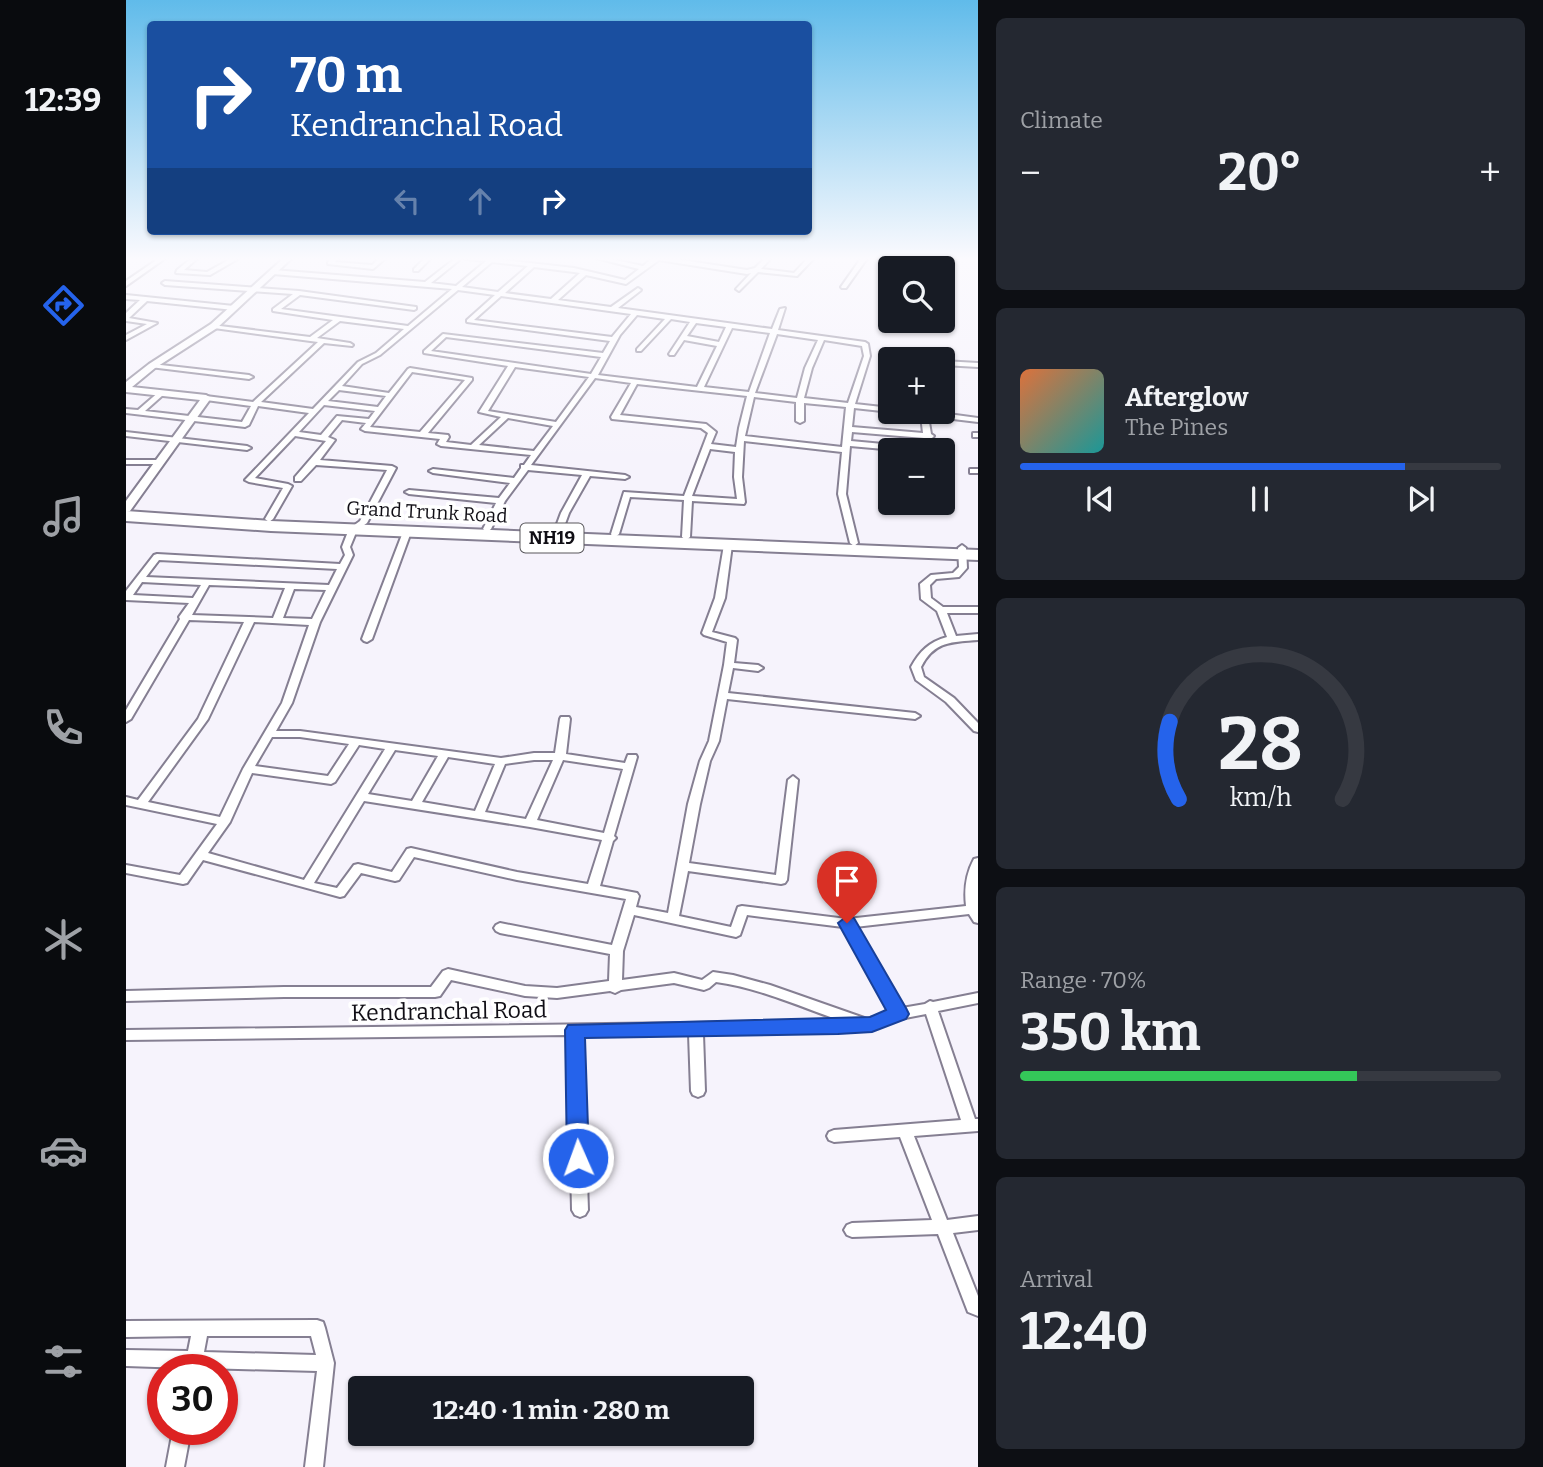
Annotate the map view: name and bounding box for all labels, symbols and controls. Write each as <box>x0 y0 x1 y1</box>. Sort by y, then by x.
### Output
text: 70 m <box>290 46 402 105</box>
icon: right <box>175 49 266 140</box>
text: 12:39 <box>25 81 101 119</box>
text: Kendranchal Road <box>290 106 563 144</box>
text: Climate <box>1020 106 1103 134</box>
text: 20° <box>1218 141 1302 204</box>
text: − <box>1020 150 1041 196</box>
text: + <box>1479 150 1501 196</box>
icon: left <box>388 182 426 220</box>
icon: ahead <box>461 182 499 220</box>
icon: right <box>534 182 572 220</box>
map controls <box>878 256 955 515</box>
button: search <box>878 256 955 333</box>
icon: directions <box>39 281 88 330</box>
button: + <box>878 347 955 424</box>
text: Afterglow <box>1125 382 1248 413</box>
text: The Pines <box>1125 413 1228 441</box>
button: − <box>878 438 955 515</box>
icon: previous <box>1081 480 1119 518</box>
icon: pause <box>1241 480 1279 518</box>
icon: next <box>1402 480 1440 518</box>
icon: music <box>39 492 88 541</box>
street label: Grand Trunk Road <box>346 496 508 528</box>
road number: NH19 <box>520 524 584 552</box>
text: 28 <box>1218 702 1303 789</box>
icon: phone <box>39 703 88 752</box>
text: km/h <box>1230 783 1292 813</box>
pin <box>817 851 877 923</box>
icon: arrive <box>828 862 866 900</box>
icon: climate <box>39 915 88 964</box>
text: Range · 70% <box>1020 966 1146 994</box>
street label: Kendranchal Road <box>351 995 548 1027</box>
text: 350 km <box>1020 1001 1201 1064</box>
position arrow <box>541 1121 615 1195</box>
icon: car <box>39 1126 88 1175</box>
text: Arrival <box>1020 1265 1093 1293</box>
text: 12:40 <box>1020 1300 1149 1363</box>
icon: filters <box>39 1337 88 1386</box>
speed limit sign: 30 <box>147 1354 238 1445</box>
text: 12:40 · 1 min · 280 m <box>432 1395 670 1426</box>

